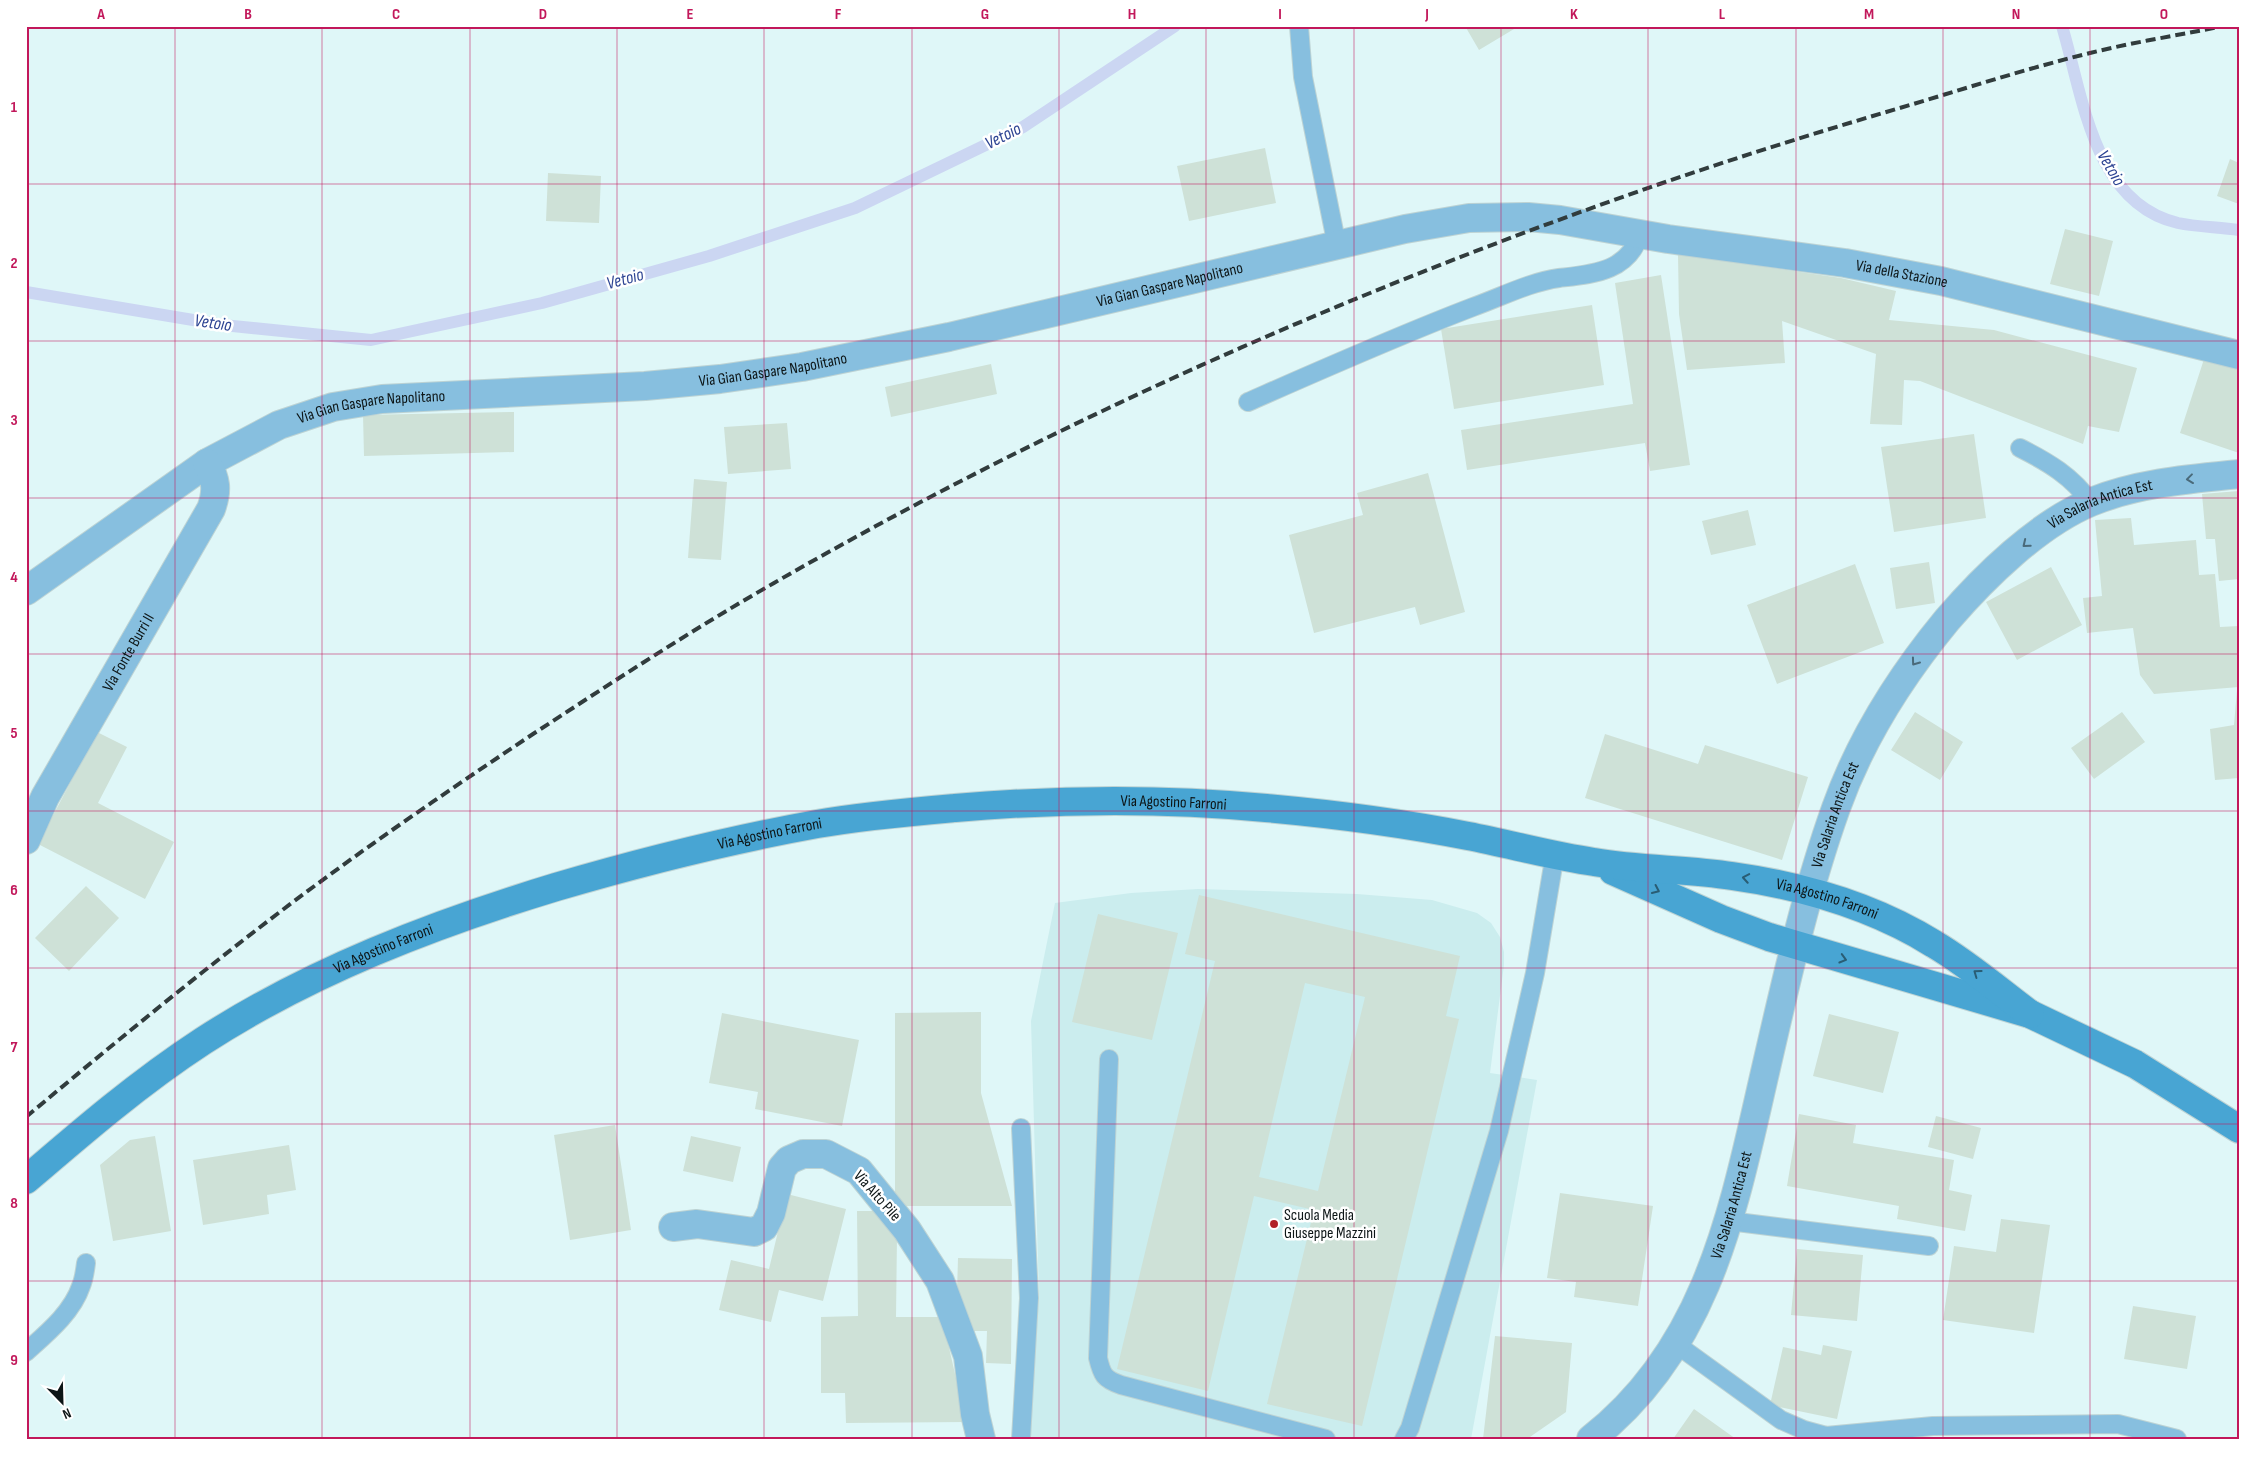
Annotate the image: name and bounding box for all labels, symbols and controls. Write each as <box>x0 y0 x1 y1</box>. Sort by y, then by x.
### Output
text: A <box>96 5 105 24</box>
text: B <box>244 5 252 24</box>
text: C <box>392 5 400 24</box>
text: D <box>539 5 547 24</box>
text: E <box>687 5 694 24</box>
text: F <box>835 5 842 24</box>
text: G <box>981 5 989 24</box>
text: H <box>1128 5 1136 24</box>
text: I <box>1278 5 1282 24</box>
text: J <box>1424 5 1429 24</box>
text: K <box>1570 5 1578 24</box>
text: L <box>1719 5 1726 24</box>
text: M <box>1864 5 1874 24</box>
text: N <box>2012 5 2020 24</box>
text: O <box>2160 5 2168 24</box>
text: 1 <box>11 98 18 117</box>
water label: Vetoio <box>981 118 1025 154</box>
water label: Vetoio <box>2093 146 2130 190</box>
text: 2 <box>10 254 18 273</box>
street label: Via della Stazione <box>1854 256 1950 292</box>
street label: Via Gian Gaspare Napolitano <box>1095 258 1245 311</box>
water label: Vetoio <box>604 264 647 294</box>
water label: Vetoio <box>193 310 234 336</box>
street label: Via Gian Gaspare Napolitano <box>698 349 849 390</box>
street label: Via Gian Gaspare Napolitano <box>295 386 446 428</box>
text: 3 <box>10 411 18 430</box>
one-way arrow <box>2186 473 2194 484</box>
street label: Via Salaria Antica Est <box>2044 475 2154 533</box>
one-way arrow <box>2023 539 2032 547</box>
text: 4 <box>10 568 18 587</box>
street label: Via Fonte Burri II <box>98 610 158 695</box>
one-way arrow <box>1912 656 1921 666</box>
text: 5 <box>10 724 18 743</box>
street label: Via Salaria Antica Est <box>1807 759 1863 870</box>
street label: Via Agostino Farroni <box>1121 791 1227 814</box>
street label: Via Agostino Farroni <box>716 814 823 854</box>
one-way arrow <box>1742 873 1750 883</box>
street label: Via Agostino Farroni <box>1774 874 1881 923</box>
text: 6 <box>10 881 18 900</box>
one-way arrow <box>1651 884 1660 895</box>
street label: Via Agostino Farroni <box>330 920 436 978</box>
one-way arrow <box>1839 954 1847 964</box>
one-way arrow <box>1974 971 1983 979</box>
text: 7 <box>11 1038 18 1057</box>
street label: Via Salaria Antica Est <box>1707 1149 1756 1262</box>
street label: Via Alto Pile <box>849 1167 905 1225</box>
text: 8 <box>10 1194 18 1213</box>
place label: Scuola Media Giuseppe Mazzini <box>1284 1206 1376 1243</box>
marker: Scuola Media Giuseppe Mazzini <box>1268 1218 1280 1230</box>
text: 9 <box>10 1351 18 1370</box>
north arrow <box>38 1378 88 1428</box>
text: N <box>60 1404 74 1423</box>

